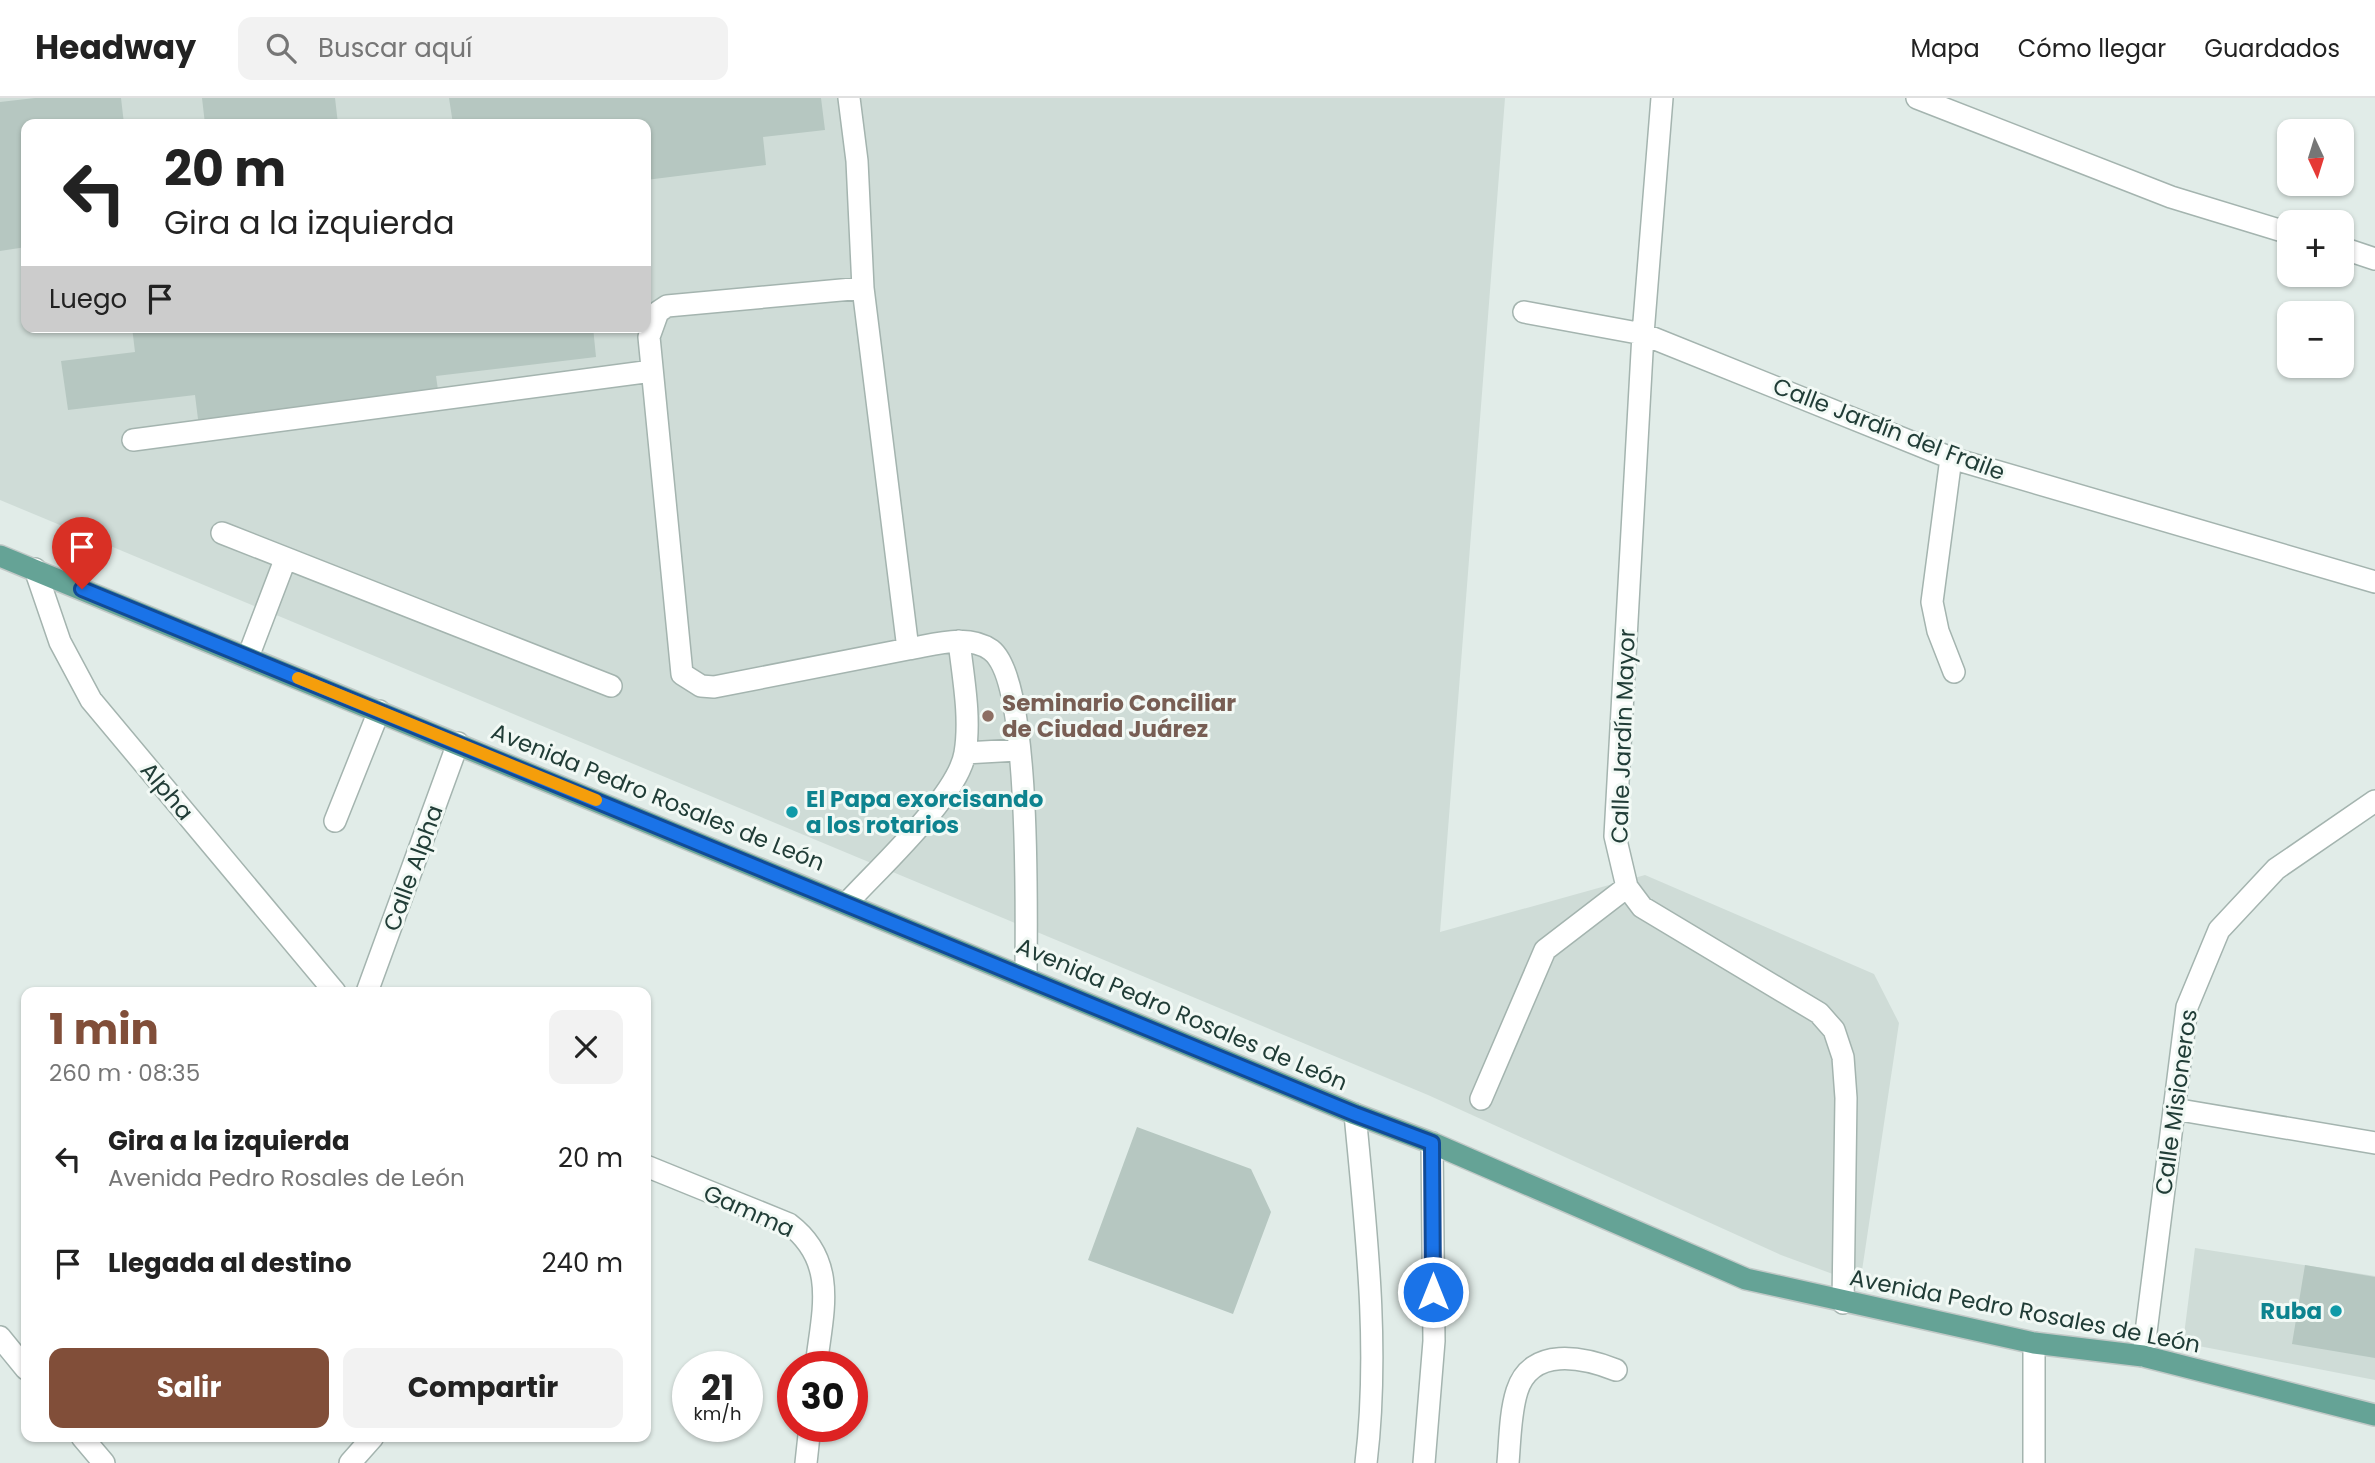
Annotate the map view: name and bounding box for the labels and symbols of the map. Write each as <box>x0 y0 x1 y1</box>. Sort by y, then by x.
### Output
north arrow <box>2277 119 2354 196</box>
street label: Calle Jardín del Fraile <box>1768 370 2010 488</box>
pin <box>52 517 112 589</box>
street label: Calle Jardín Mayor <box>1603 628 1643 844</box>
place label: Seminario Conciliar de Ciudad Juárez <box>1002 687 1236 745</box>
marker: Seminario Conciliar de Ciudad Juárez <box>980 708 996 724</box>
street label: Avenida Pedro Rosales de León <box>487 715 829 879</box>
street label: Alpha <box>133 755 201 827</box>
place label: El Papa exorcisando a los rotarios <box>806 783 1043 841</box>
street label: Calle Alpha <box>375 801 451 935</box>
marker: El Papa exorcisando a los rotarios <box>784 804 800 820</box>
street label: Avenida Pedro Rosales de León <box>1012 930 1352 1098</box>
street label: Calle Misioneros <box>2147 1007 2205 1197</box>
street label: Gamma <box>698 1177 800 1245</box>
position arrow <box>1396 1255 1470 1329</box>
street label: Avenida Pedro Rosales de León <box>1847 1261 2203 1361</box>
place label: Ruba <box>2260 1295 2322 1327</box>
marker: Ruba <box>2328 1303 2344 1319</box>
speed limit sign: 30 <box>777 1351 868 1442</box>

